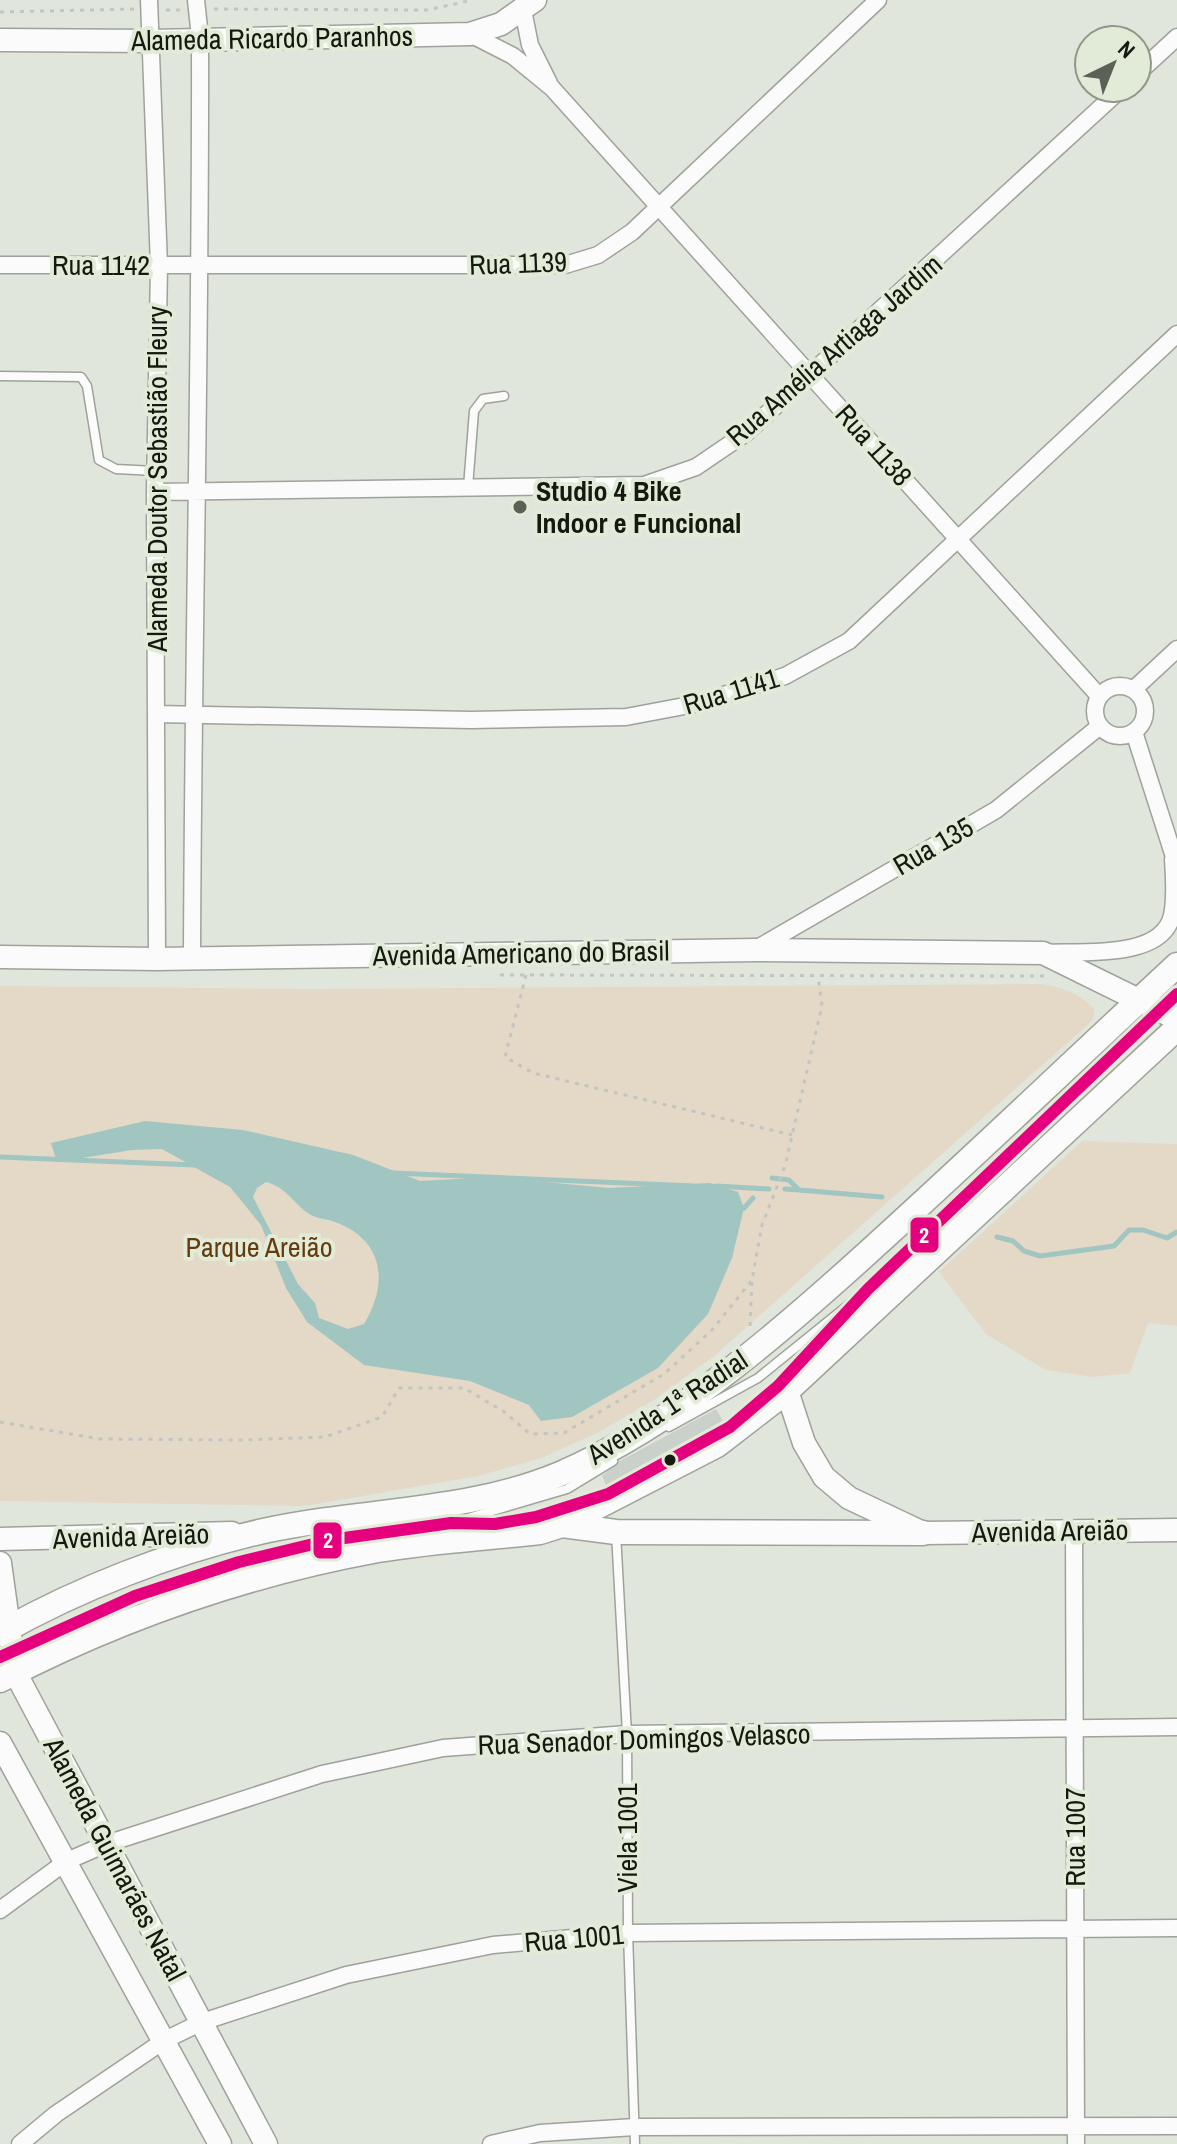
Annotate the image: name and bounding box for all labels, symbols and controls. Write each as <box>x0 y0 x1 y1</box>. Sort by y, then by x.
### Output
street label: Alameda Ricardo Paranhos <box>130 17 413 59</box>
north arrow <box>1073 24 1153 104</box>
text: N <box>1112 34 1142 65</box>
street label: Rua 1139 <box>468 242 568 284</box>
street label: Rua 1142 <box>52 246 150 284</box>
street label: Rua Amélia Artiaga Jardim <box>718 246 950 454</box>
street label: Alameda Doutor Sebastião Fleury <box>138 306 176 653</box>
street label: Rua 1138 <box>827 396 921 494</box>
place label: Studio 4 Bike Indoor e Funcional <box>536 472 741 542</box>
marker: Studio 4 Bike Indoor e Funcional <box>511 498 529 516</box>
street label: Rua 1141 <box>679 658 784 723</box>
street label: Rua 135 <box>886 808 980 884</box>
street label: Avenida Americano do Brasil <box>371 931 670 975</box>
line badge: 2 <box>909 1216 940 1254</box>
text: 2 <box>919 1220 929 1250</box>
park label: Parque Areião <box>186 1228 332 1266</box>
street label: Avenida 1ª Radial <box>579 1341 755 1474</box>
unlabelled marker <box>662 1452 678 1468</box>
street label: Avenida Areião <box>970 1511 1129 1551</box>
street label: Avenida Areião <box>51 1514 210 1558</box>
line badge: 2 <box>312 1521 343 1560</box>
text: 2 <box>323 1525 333 1555</box>
street label: Rua Senador Domingos Velasco <box>477 1714 811 1764</box>
street label: Alameda Guimarães Natal <box>34 1730 195 1987</box>
street label: Viela 1001 <box>608 1783 646 1893</box>
street label: Rua 1007 <box>1056 1787 1094 1887</box>
street label: Rua 1001 <box>523 1915 625 1961</box>

